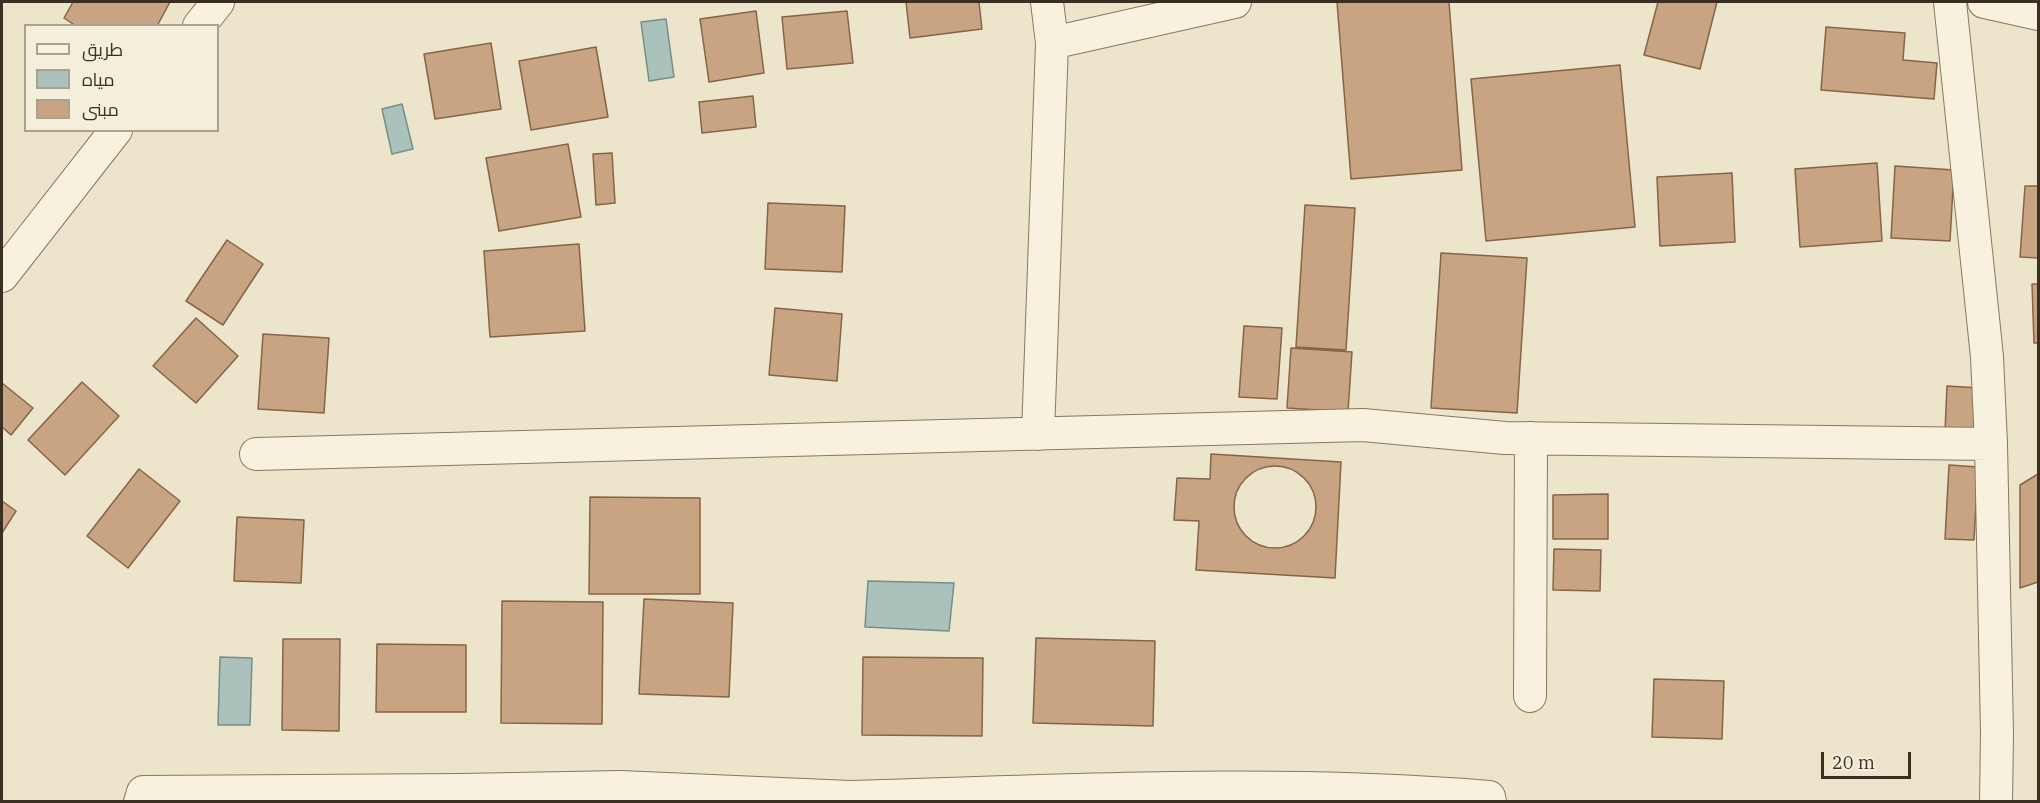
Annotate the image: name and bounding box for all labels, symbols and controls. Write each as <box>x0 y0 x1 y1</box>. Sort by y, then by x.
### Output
legend <box>24 24 219 132</box>
text: طريق <box>82 38 123 61</box>
text: مياه <box>82 68 115 91</box>
text: مبنى <box>82 98 119 121</box>
scale bar <box>1824 740 1914 778</box>
text: 20 m <box>1832 751 1875 774</box>

